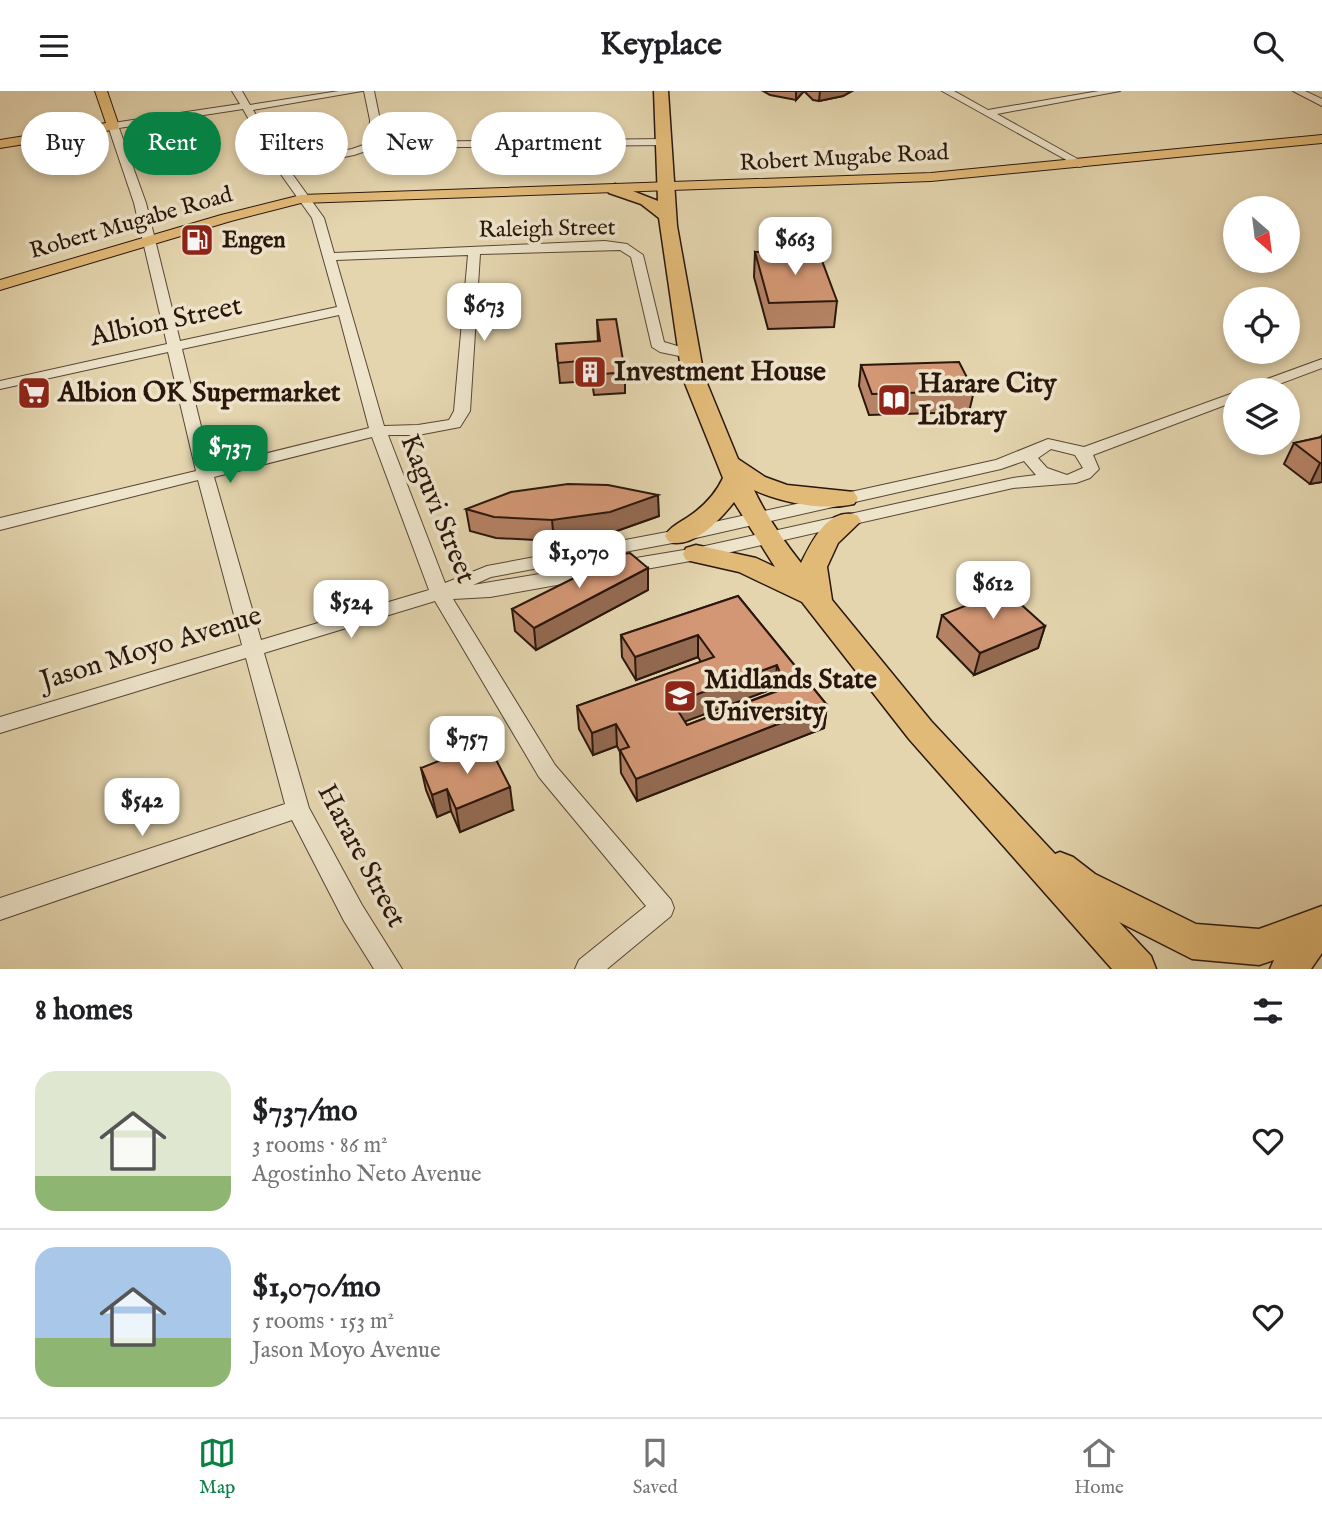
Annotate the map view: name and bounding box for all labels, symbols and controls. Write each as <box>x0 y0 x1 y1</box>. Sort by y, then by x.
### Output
text: Keyplace <box>600 25 722 66</box>
icon: menu <box>35 27 73 65</box>
icon: search <box>1249 27 1287 65</box>
chip: Buy <box>21 112 109 175</box>
chip: Rent <box>123 112 221 175</box>
chip: Filters <box>235 112 348 175</box>
chip: New <box>362 112 457 175</box>
chip: Apartment <box>471 112 626 175</box>
street label: Robert Mugabe Road <box>739 138 950 178</box>
street label: Robert Mugabe Road <box>26 180 236 266</box>
north arrow <box>1223 196 1300 273</box>
map controls <box>1223 196 1300 455</box>
street label: Raleigh Street <box>478 213 616 245</box>
pin: $663 <box>754 218 836 277</box>
fuel station icon: Engen <box>178 221 216 259</box>
text: $663 <box>775 225 815 254</box>
place label: Engen <box>222 226 286 255</box>
pin: $673 <box>443 283 525 343</box>
button: locate <box>1223 287 1300 364</box>
street label: Albion Street <box>86 289 246 355</box>
text: $673 <box>463 291 505 320</box>
building icon: Investment House <box>571 353 609 391</box>
place label: Investment House <box>614 355 826 390</box>
place label: Harare City Library <box>918 367 1058 434</box>
supermarket icon: Albion OK Supermarket <box>15 374 53 412</box>
place label: Albion OK Supermarket <box>57 376 341 411</box>
button: layers <box>1223 378 1300 455</box>
library icon: Harare City Library <box>875 381 913 419</box>
pin: $737 <box>189 425 271 485</box>
street label: Kaguvi Street <box>391 429 483 589</box>
text: $737 <box>209 433 251 462</box>
pin: $1,070 <box>522 531 636 590</box>
text: $1,070 <box>549 538 609 567</box>
pin: $612 <box>952 561 1034 621</box>
text: $612 <box>972 569 1014 598</box>
pin: $524 <box>310 581 392 640</box>
text: $524 <box>329 588 373 617</box>
street label: Jason Moyo Avenue <box>33 599 266 700</box>
place label: Midlands State University <box>704 663 877 730</box>
school or university icon: Midlands State University <box>661 677 699 715</box>
pin: $757 <box>426 717 508 776</box>
text: $757 <box>446 724 488 753</box>
street label: Harare Street <box>309 778 414 934</box>
pin: $542 <box>101 779 183 838</box>
text: $542 <box>120 786 164 815</box>
text: 8 homes <box>35 992 133 1030</box>
icon: filters <box>1249 992 1287 1030</box>
text: $737/mo <box>252 1093 357 1131</box>
icon: home <box>91 1099 175 1183</box>
icon: heart <box>1249 1122 1287 1160</box>
text: 3 rooms · 86 m² <box>252 1131 388 1160</box>
text: Agostinho Neto Avenue <box>252 1160 482 1189</box>
text: $1,070/mo <box>252 1269 381 1307</box>
icon: home <box>91 1275 175 1359</box>
icon: heart <box>1249 1298 1287 1336</box>
text: 5 rooms · 153 m² <box>252 1307 394 1336</box>
text: Jason Moyo Avenue <box>252 1336 441 1365</box>
tab: Map <box>198 1434 236 1500</box>
tab: Saved <box>633 1434 678 1500</box>
tab: Home <box>1074 1434 1124 1500</box>

